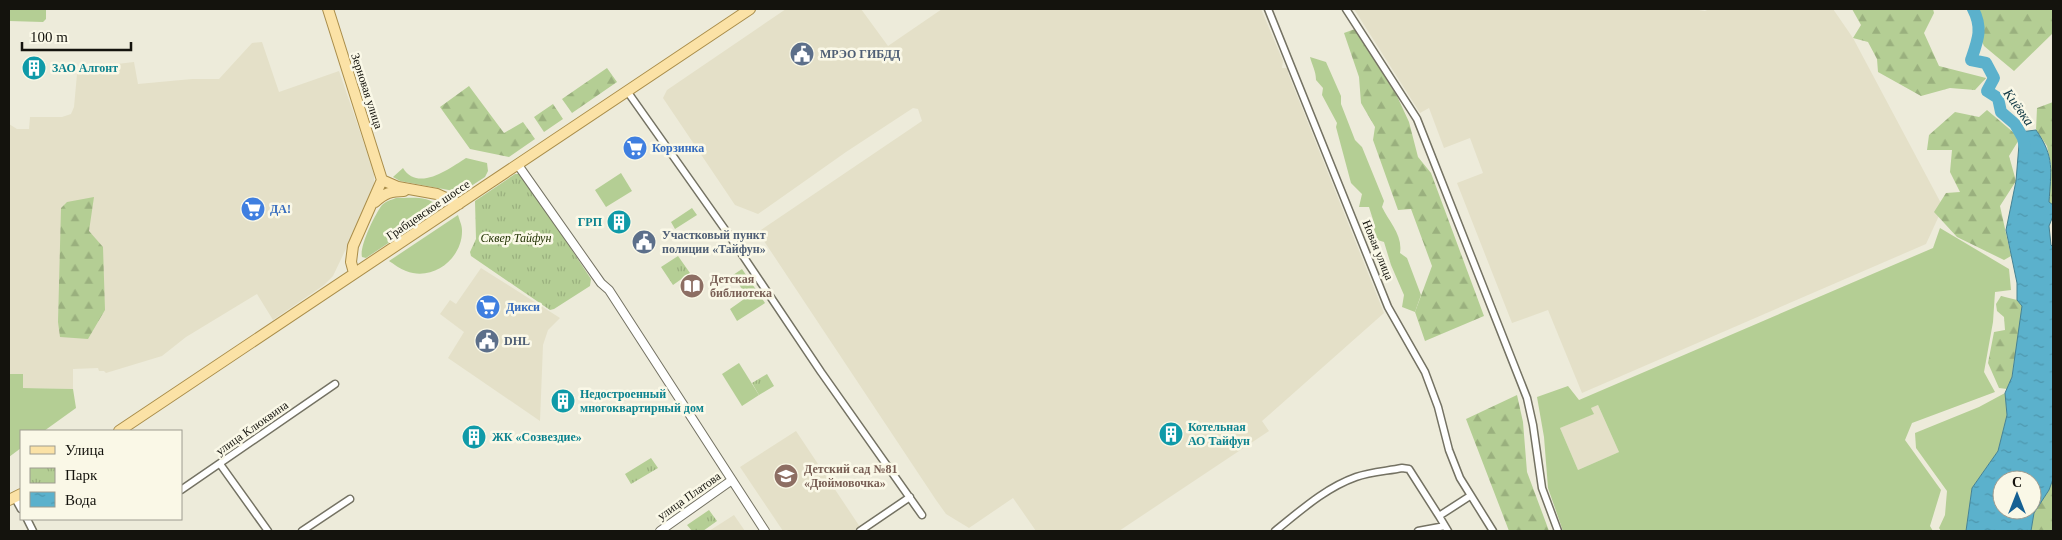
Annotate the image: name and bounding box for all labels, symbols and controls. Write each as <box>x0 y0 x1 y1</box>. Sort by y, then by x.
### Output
scale bar <box>22 20 131 52</box>
text: 100 m <box>30 29 68 45</box>
public building icon: МРЭО ГИБДД <box>789 41 815 67</box>
place label: МРЭО ГИБДД <box>820 47 901 61</box>
street label: Зерновая улица <box>348 51 386 131</box>
building icon: ЗАО Алгонт <box>21 55 47 81</box>
place label: ЗАО Алгонт <box>52 61 118 75</box>
water label: Киёвка <box>2000 85 2037 129</box>
supermarket icon: Корзинка <box>622 135 648 161</box>
place label: Корзинка <box>652 141 704 155</box>
street label: Грабцевское шоссе <box>384 177 472 243</box>
supermarket icon: ДА! <box>240 196 266 222</box>
place label: ДА! <box>270 202 291 216</box>
building icon: ГРП <box>606 209 632 235</box>
place label: ГРП <box>578 215 603 229</box>
street label: Новая улица <box>1360 218 1397 283</box>
place label: Участковый пункт полиции «Тайфун» <box>662 228 766 256</box>
public building icon: Участковый пункт полиции «Тайфун» <box>631 229 657 255</box>
park label: Сквер Тайфун <box>481 231 551 245</box>
place label: Детская библиотека <box>710 272 772 300</box>
library icon: Детская библиотека <box>679 273 705 299</box>
supermarket icon: Дикси <box>475 294 501 320</box>
place label: Дикси <box>506 300 540 314</box>
public building icon: DHL <box>474 328 500 354</box>
place label: DHL <box>504 334 530 348</box>
place label: Недостроенный многоквартирный дом <box>580 387 704 415</box>
building icon: Недостроенный многоквартирный дом <box>550 388 576 414</box>
street label: улица Клюквина <box>213 397 291 458</box>
place label: Котельная АО Тайфун <box>1188 420 1250 448</box>
building icon: Котельная АО Тайфун <box>1158 421 1184 447</box>
building icon: ЖК «Созвездие» <box>461 424 487 450</box>
legend <box>20 430 182 520</box>
place label: ЖК «Созвездие» <box>492 430 582 444</box>
text: Улица <box>65 442 104 458</box>
place label: Детский сад №81 «Дюймовочка» <box>804 462 897 490</box>
school or university icon: Детский сад №81 «Дюймовочка» <box>773 463 799 489</box>
text: Парк <box>65 467 98 483</box>
street label: улица Платова <box>655 469 724 523</box>
north arrow <box>1992 470 2042 520</box>
text: С <box>2012 475 2022 490</box>
text: Вода <box>65 492 97 508</box>

